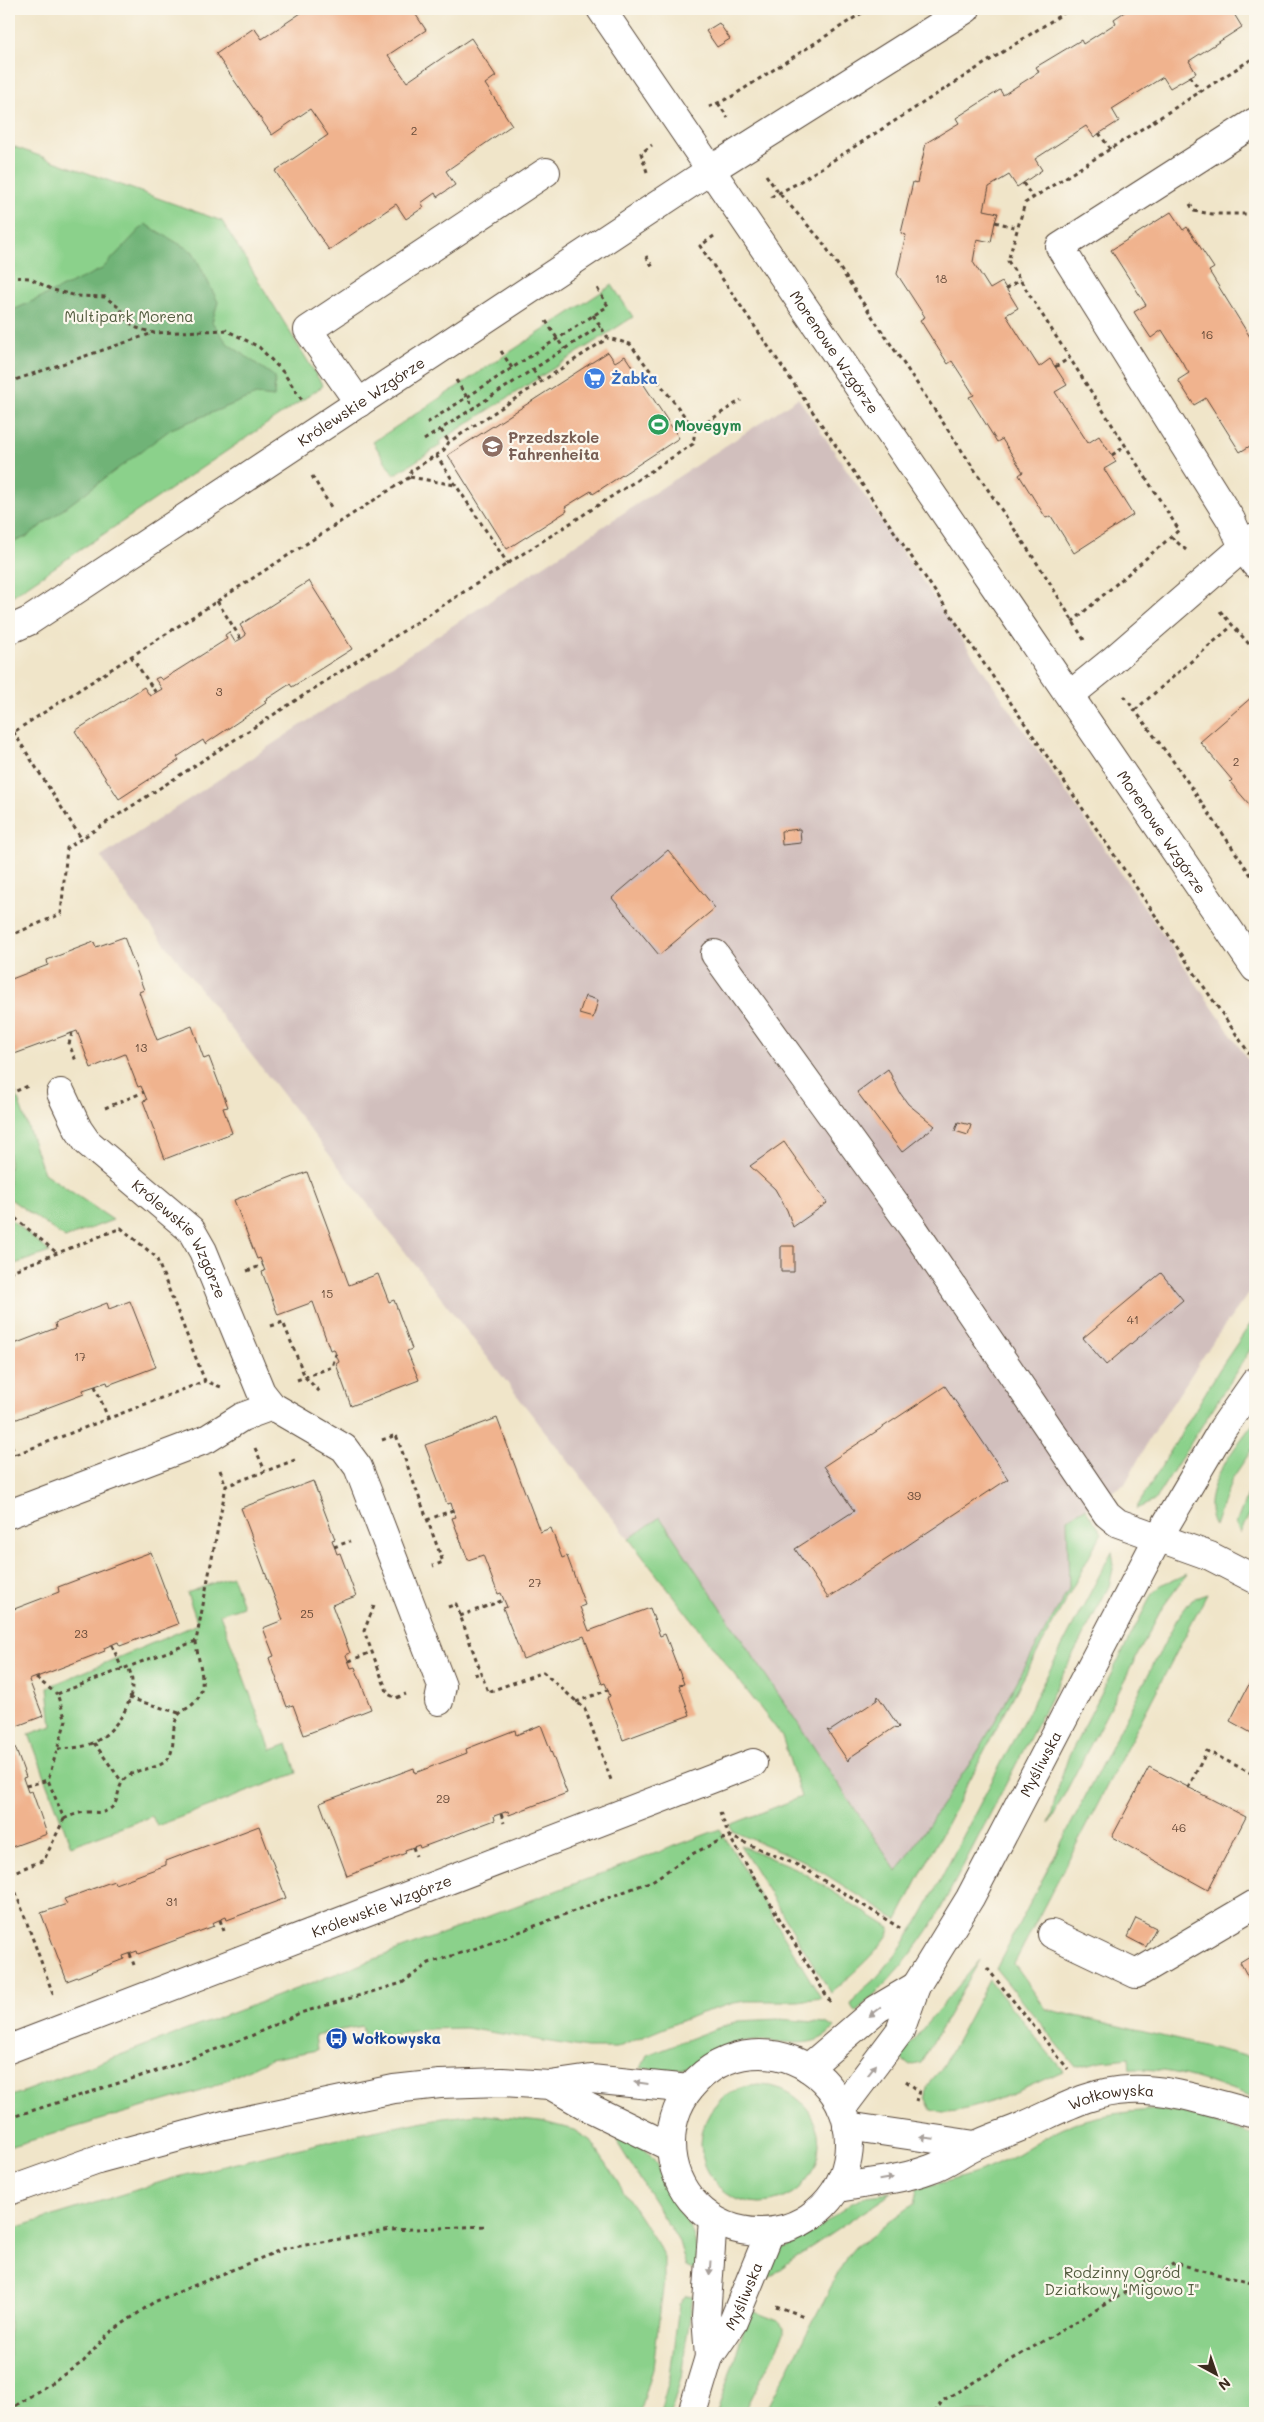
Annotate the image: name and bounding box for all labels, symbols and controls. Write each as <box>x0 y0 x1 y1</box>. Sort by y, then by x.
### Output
house number: 2 <box>411 122 417 138</box>
house number: 18 <box>935 270 947 286</box>
street label: Morenowe Wzgórze <box>786 286 884 417</box>
park label: Multipark Morena <box>64 306 194 326</box>
house number: 16 <box>1201 326 1213 342</box>
street label: Królewskie Wzgórze <box>294 352 428 451</box>
supermarket icon: Żabka <box>583 366 607 390</box>
place label: Żabka <box>611 368 658 388</box>
sports icon: Movegym <box>646 413 670 437</box>
place label: Movegym <box>674 415 741 435</box>
place label: Przedszkole Fahrenheita <box>508 427 600 464</box>
school or university icon: Przedszkole Fahrenheita <box>480 434 504 458</box>
house number: 3 <box>215 683 223 699</box>
house number: 2 <box>1233 753 1239 769</box>
street label: Morenowe Wzgórze <box>1113 766 1211 897</box>
house number: 13 <box>135 1039 147 1055</box>
street label: Królewskie Wzgórze <box>128 1174 231 1301</box>
house number: 15 <box>321 1285 333 1301</box>
house number: 41 <box>1127 1311 1139 1327</box>
house number: 17 <box>74 1348 86 1364</box>
house number: 39 <box>907 1487 921 1503</box>
house number: 27 <box>528 1574 542 1590</box>
house number: 25 <box>300 1605 314 1621</box>
house number: 23 <box>74 1625 88 1641</box>
street label: Myśliwska <box>1015 1727 1066 1800</box>
house number: 29 <box>436 1790 450 1806</box>
house number: 46 <box>1172 1819 1186 1835</box>
street label: Królewskie Wzgórze <box>309 1870 454 1942</box>
house number: 31 <box>166 1893 178 1909</box>
one-way arrow <box>868 2007 882 2017</box>
bus stop icon: Wołkowyska <box>324 2026 348 2050</box>
place label: Wołkowyska <box>352 2028 441 2048</box>
one-way arrow <box>867 2063 877 2077</box>
one-way arrow <box>632 2079 648 2087</box>
street label: Wołkowyska <box>1065 2080 1155 2114</box>
one-way arrow <box>918 2134 934 2142</box>
one-way arrow <box>878 2175 894 2183</box>
street label: Myśliwska <box>720 2259 767 2334</box>
one-way arrow <box>705 2260 713 2276</box>
park label: Rodzinny Ogród Działkowy "Migowo I" <box>1044 2262 1200 2299</box>
north arrow <box>1192 2350 1242 2400</box>
text: N <box>1214 2374 1235 2395</box>

